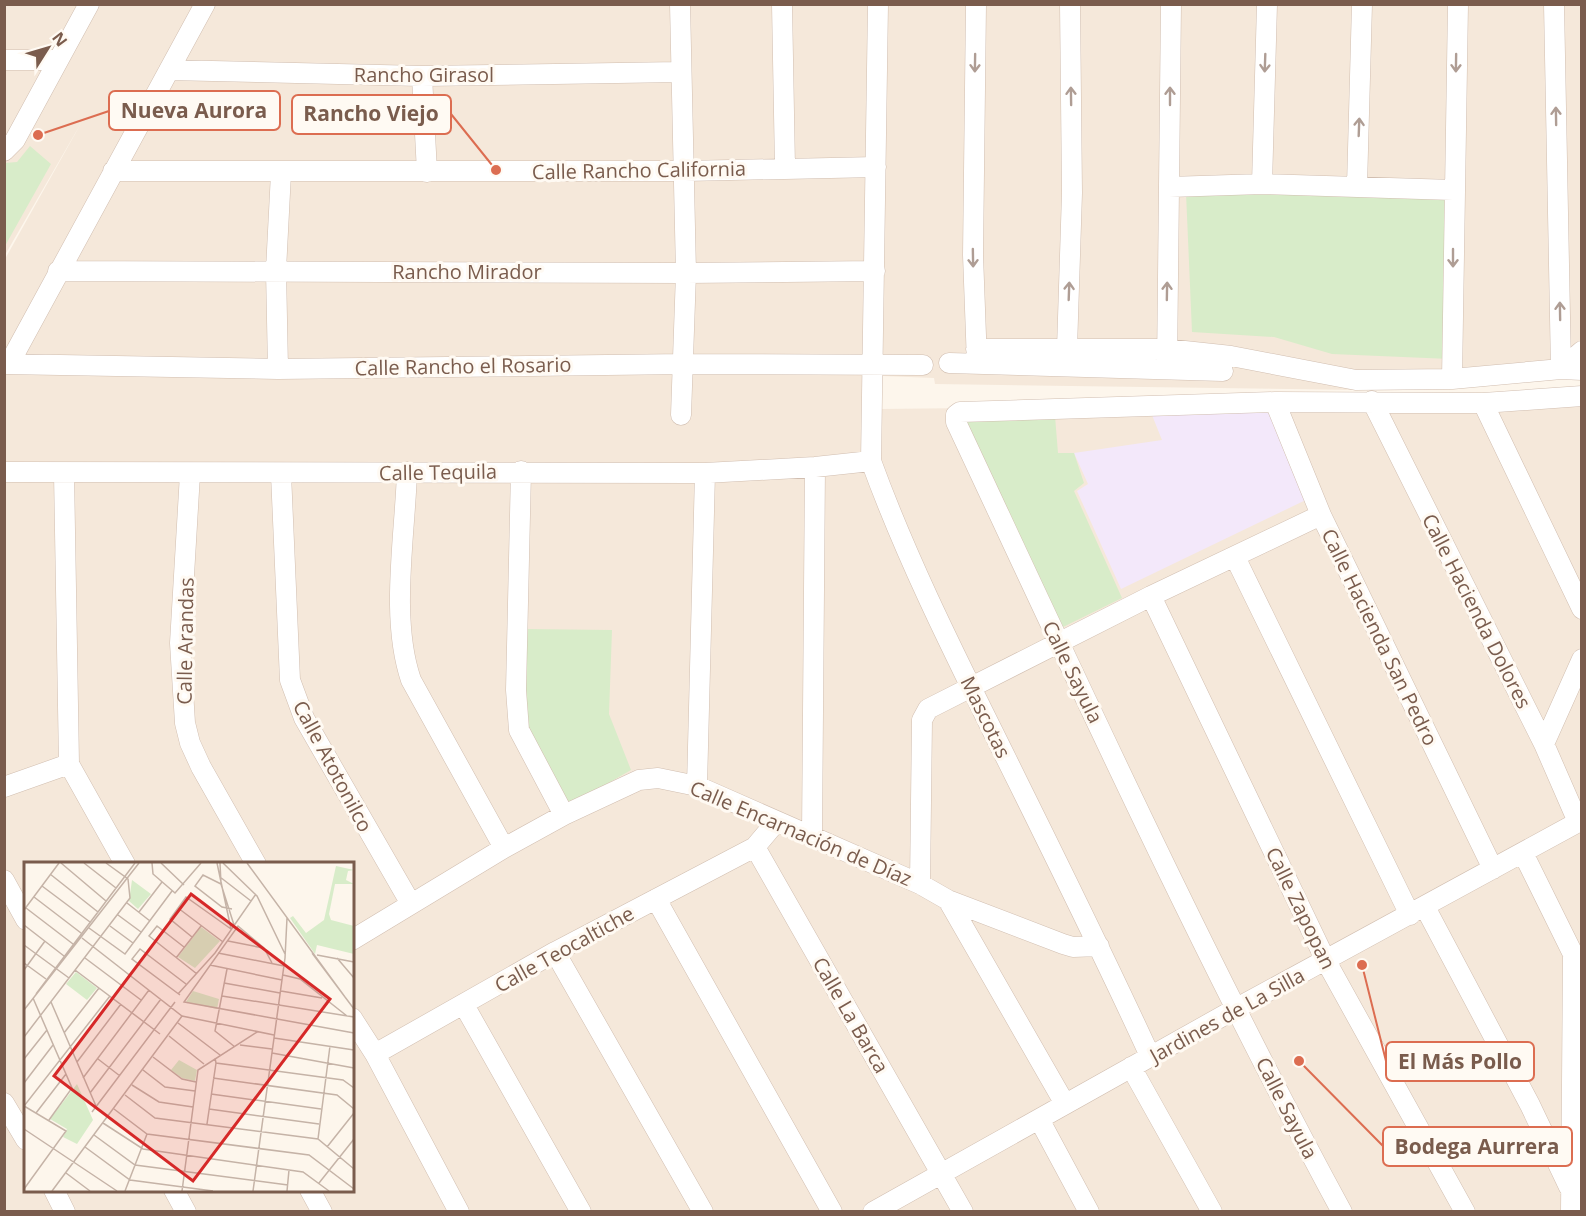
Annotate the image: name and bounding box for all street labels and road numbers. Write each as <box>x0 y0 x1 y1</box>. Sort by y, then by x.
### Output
street label: Rancho Girasol <box>354 61 494 88</box>
street label: Calle Rancho California <box>532 155 746 185</box>
street label: Rancho Mirador <box>392 258 542 285</box>
street label: Calle Rancho el Rosario <box>354 351 572 381</box>
street label: Calle Tequila <box>379 457 497 487</box>
street label: Calle Hacienda Dolores <box>1416 509 1538 713</box>
street label: Calle Hacienda San Pedro <box>1316 524 1444 750</box>
street label: Calle Arandas <box>170 577 200 705</box>
street label: Calle Sayula <box>1037 616 1109 728</box>
street label: Mascotas <box>955 672 1017 762</box>
street label: Calle Atotonilco <box>287 696 379 836</box>
street label: Calle Encarnación de Díaz <box>686 774 916 892</box>
street label: Calle Zapopan <box>1260 842 1342 974</box>
street label: Calle Teocaltiche <box>489 899 639 999</box>
street label: Calle La Barca <box>807 952 895 1078</box>
street label: Jardines de La Silla <box>1143 961 1309 1070</box>
street label: Calle Sayula <box>1250 1053 1324 1163</box>

